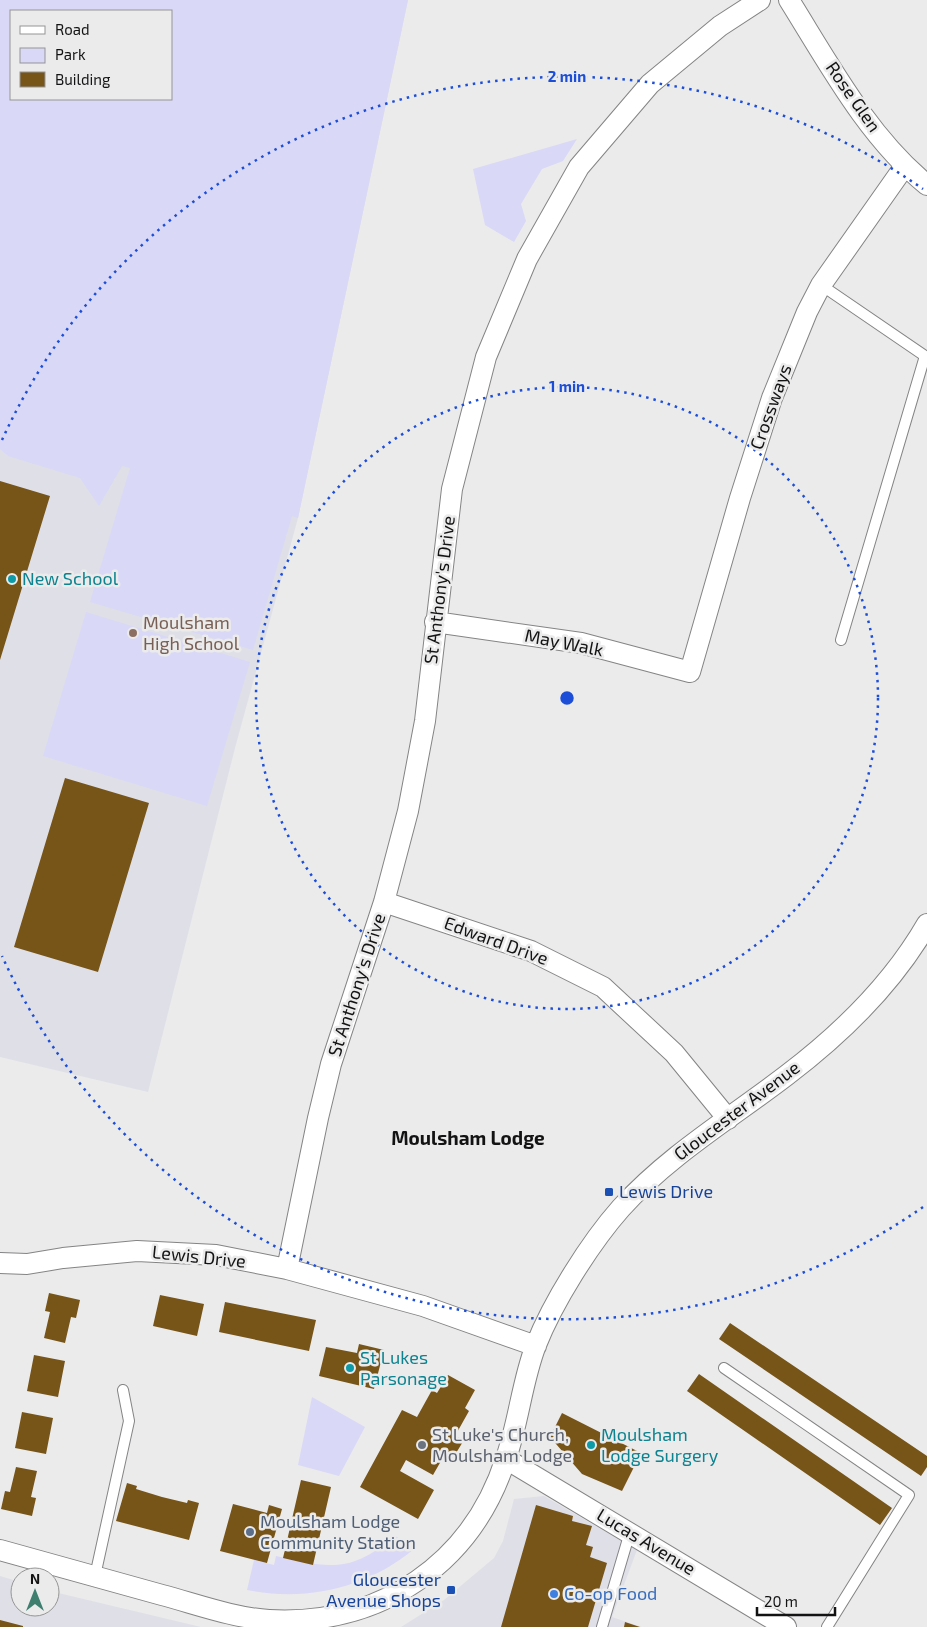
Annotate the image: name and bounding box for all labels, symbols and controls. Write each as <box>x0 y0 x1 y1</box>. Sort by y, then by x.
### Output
legend <box>10 10 172 100</box>
text: Road <box>55 20 90 38</box>
text: Park <box>55 45 86 63</box>
street label: Rose Glen <box>822 57 886 136</box>
text: 2 min <box>548 67 586 85</box>
text: Building <box>55 70 111 88</box>
street label: Crossways <box>744 361 796 452</box>
text: 1 min <box>549 377 585 395</box>
street label: St Anthony's Drive <box>419 514 459 665</box>
place label: New School <box>22 567 119 589</box>
marker: New School <box>6 573 18 585</box>
place label: Moulsham High School <box>143 611 240 654</box>
street label: May Walk <box>523 624 605 660</box>
marker: Moulsham High School <box>127 627 139 639</box>
centre of rings <box>558 689 576 707</box>
street label: St Anthony's Drive <box>323 910 390 1059</box>
street label: Edward Drive <box>441 911 551 969</box>
street label: Gloucester Avenue <box>669 1056 804 1165</box>
district label: Moulsham Lodge <box>391 1126 545 1149</box>
place label: Lewis Drive <box>619 1180 713 1202</box>
marker: Lewis Drive <box>603 1186 615 1198</box>
street label: Lewis Drive <box>151 1240 247 1272</box>
place label: St Lukes Parsonage <box>360 1346 447 1389</box>
marker: St Lukes Parsonage <box>344 1362 356 1374</box>
place label: St Luke's Church, Moulsham Lodge <box>432 1423 572 1466</box>
place label: Moulsham Lodge Surgery <box>601 1423 719 1466</box>
marker: St Luke's Church, Moulsham Lodge <box>416 1439 428 1451</box>
marker: Moulsham Lodge Surgery <box>585 1439 597 1451</box>
street label: Lucas Avenue <box>593 1503 700 1579</box>
place label: Moulsham Lodge Community Station <box>260 1510 416 1553</box>
marker: Moulsham Lodge Community Station <box>244 1526 256 1538</box>
north arrow <box>10 1567 60 1617</box>
place label: Gloucester Avenue Shops <box>326 1568 441 1611</box>
text: N <box>30 1570 40 1587</box>
place label: Co-op Food <box>564 1582 657 1604</box>
marker: Gloucester Avenue Shops <box>445 1584 457 1596</box>
scale bar <box>757 1584 834 1616</box>
marker: Co-op Food <box>548 1588 560 1600</box>
text: 20 m <box>764 1592 798 1610</box>

